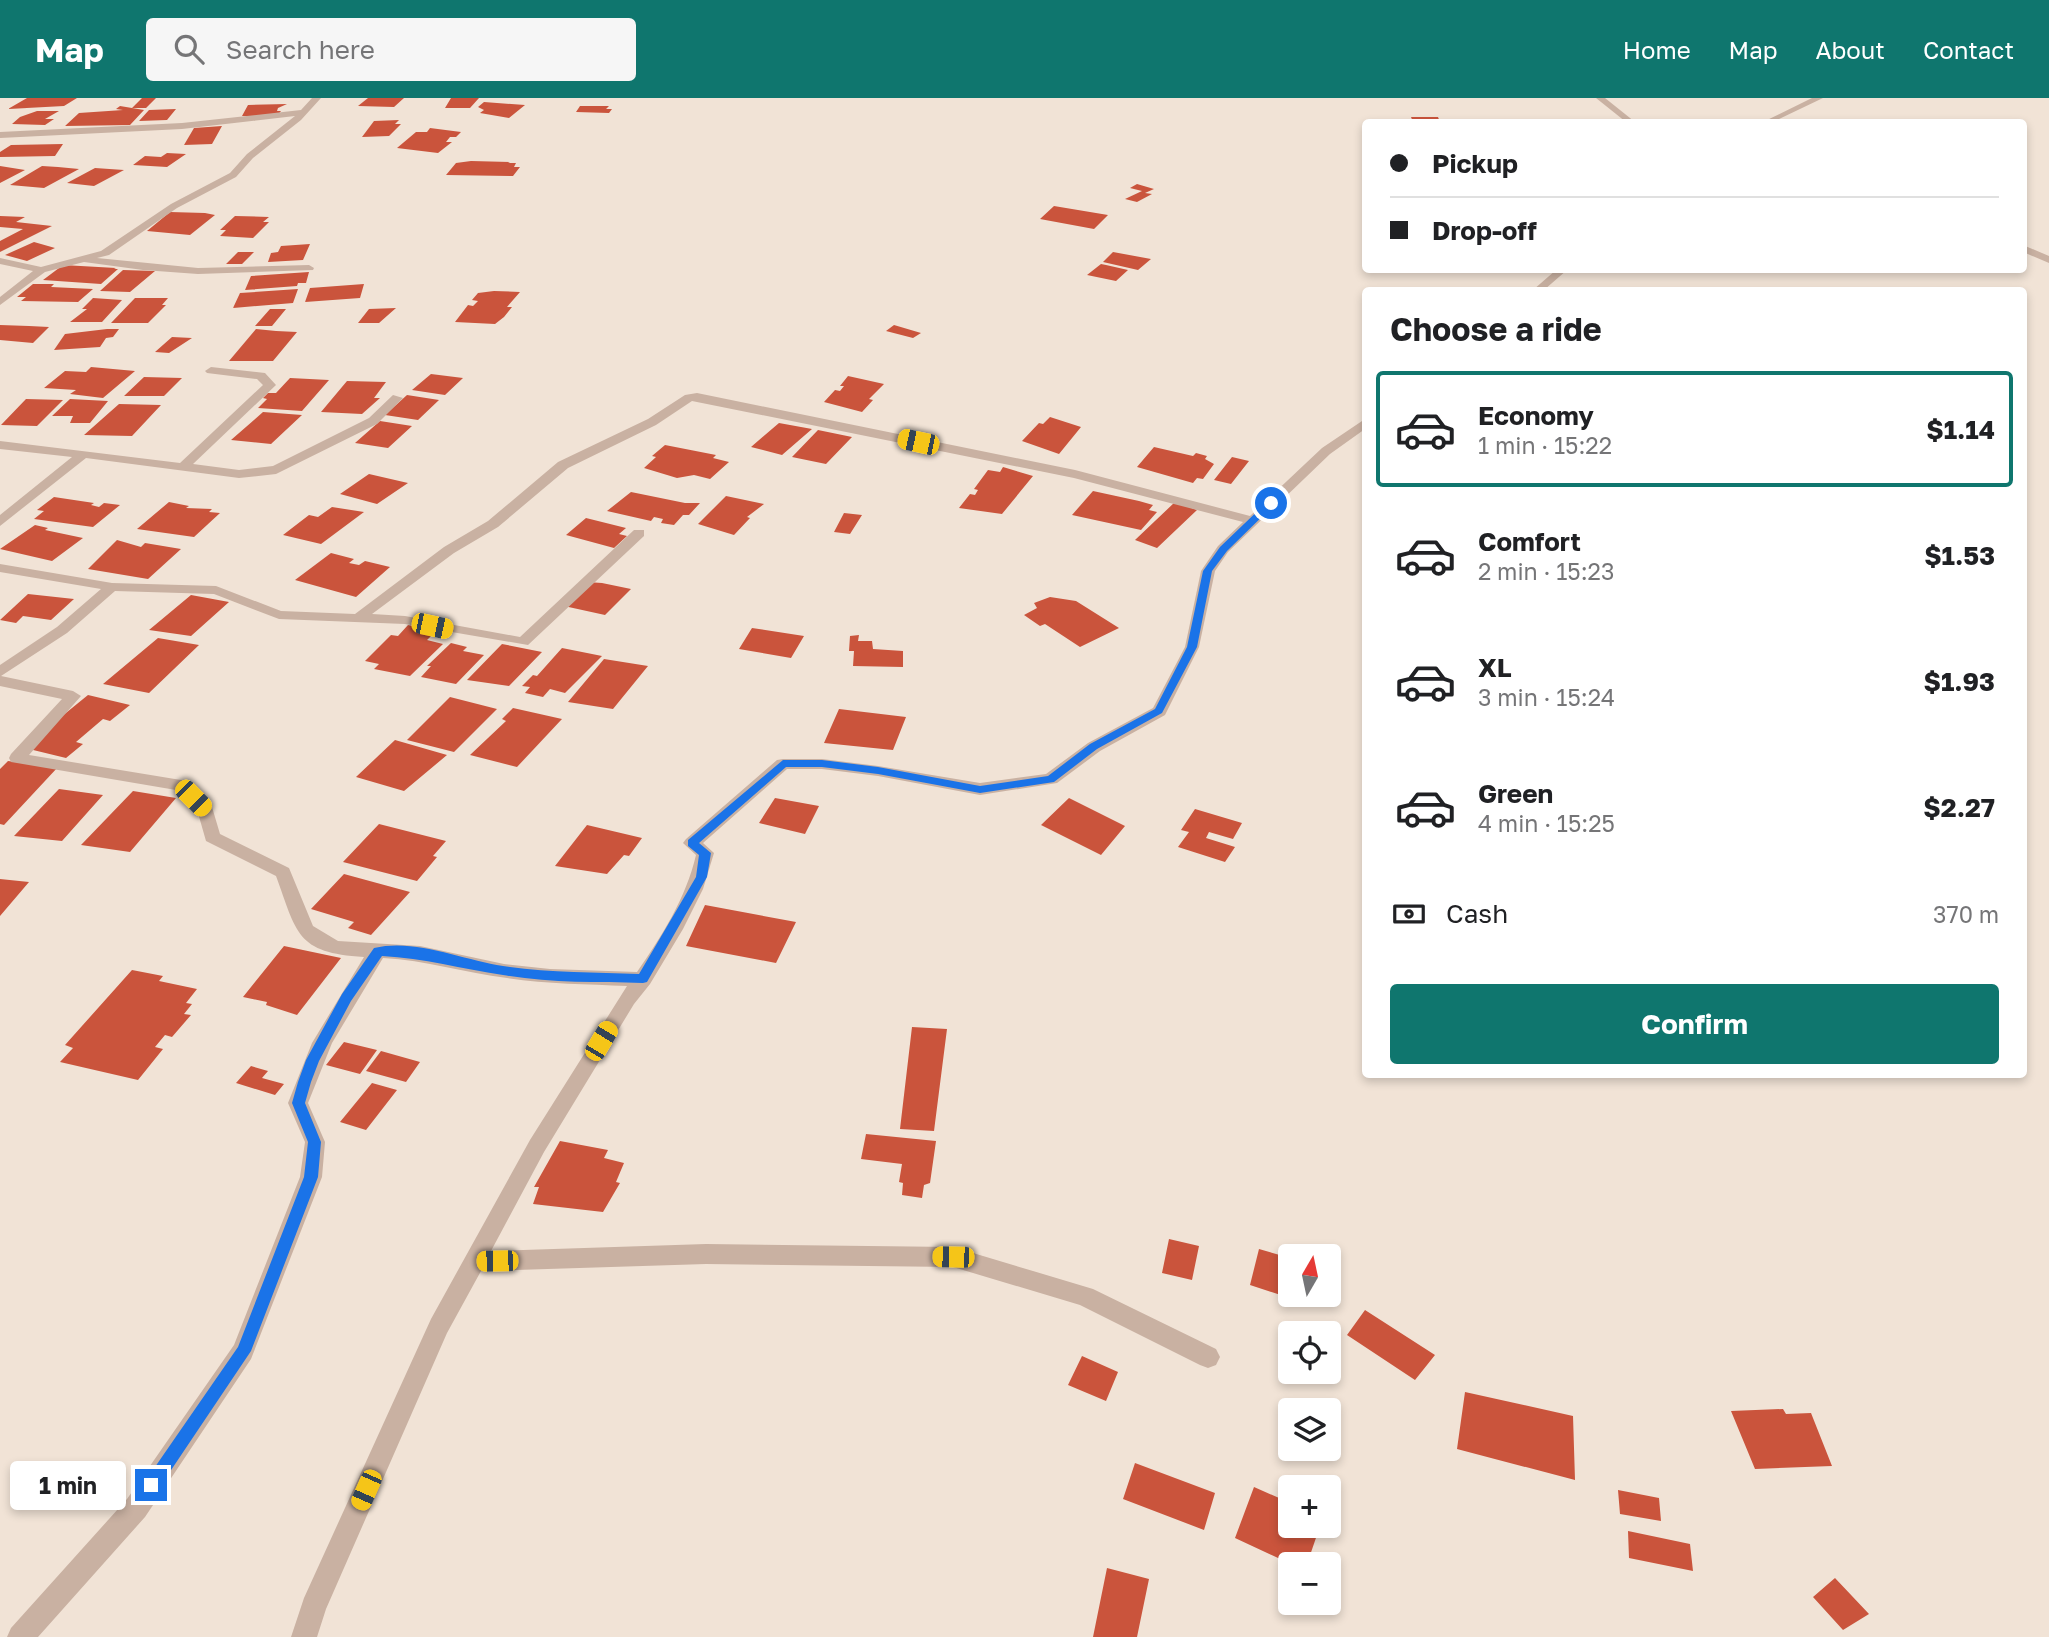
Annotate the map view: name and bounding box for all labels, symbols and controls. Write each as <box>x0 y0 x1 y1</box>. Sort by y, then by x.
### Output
search box <box>146 18 636 81</box>
text: Map <box>35 30 104 69</box>
icon: search <box>170 30 208 68</box>
text: Search here <box>226 34 375 65</box>
text: Home <box>1623 35 1691 64</box>
text: Map <box>1729 35 1778 64</box>
text: About <box>1816 35 1885 64</box>
text: Contact <box>1923 35 2014 64</box>
text: Pickup <box>1432 148 1518 179</box>
text: Drop-off <box>1432 215 1537 246</box>
text: Choose a ride <box>1390 310 1602 348</box>
icon: car <box>1394 398 1457 461</box>
text: Economy <box>1478 400 1594 431</box>
text: $1.14 <box>1926 414 1995 445</box>
car <box>896 427 941 457</box>
text: 1 min · 15:22 <box>1478 431 1612 459</box>
route start <box>1255 487 1287 519</box>
icon: car <box>1394 524 1457 587</box>
text: Comfort <box>1478 526 1581 557</box>
text: $1.53 <box>1924 540 1995 571</box>
text: 2 min · 15:23 <box>1478 557 1614 585</box>
car <box>410 611 455 641</box>
icon: car <box>1394 650 1457 713</box>
text: XL <box>1478 652 1512 683</box>
text: $1.93 <box>1923 666 1995 697</box>
text: 3 min · 15:24 <box>1478 683 1615 711</box>
car <box>171 776 216 820</box>
icon: car <box>1394 776 1457 839</box>
text: Green <box>1478 778 1553 809</box>
text: $2.27 <box>1923 792 1995 823</box>
text: 4 min · 15:25 <box>1478 809 1615 837</box>
icon: cash <box>1390 895 1428 933</box>
text: Cash <box>1446 898 1508 929</box>
text: 370 m <box>1933 900 1999 928</box>
button: Confirm <box>1390 984 1999 1064</box>
car <box>582 1018 621 1064</box>
north arrow <box>1278 1244 1340 1307</box>
map controls <box>1278 1244 1341 1615</box>
car <box>932 1246 975 1268</box>
car <box>476 1250 519 1272</box>
button: locate <box>1278 1321 1341 1384</box>
button: layers <box>1278 1398 1341 1461</box>
callout: 1 min <box>11 1460 127 1510</box>
car <box>348 1467 385 1513</box>
route end <box>135 1469 167 1501</box>
text: 1 min <box>39 1471 97 1499</box>
button: + <box>1278 1475 1341 1538</box>
button: − <box>1278 1552 1341 1615</box>

